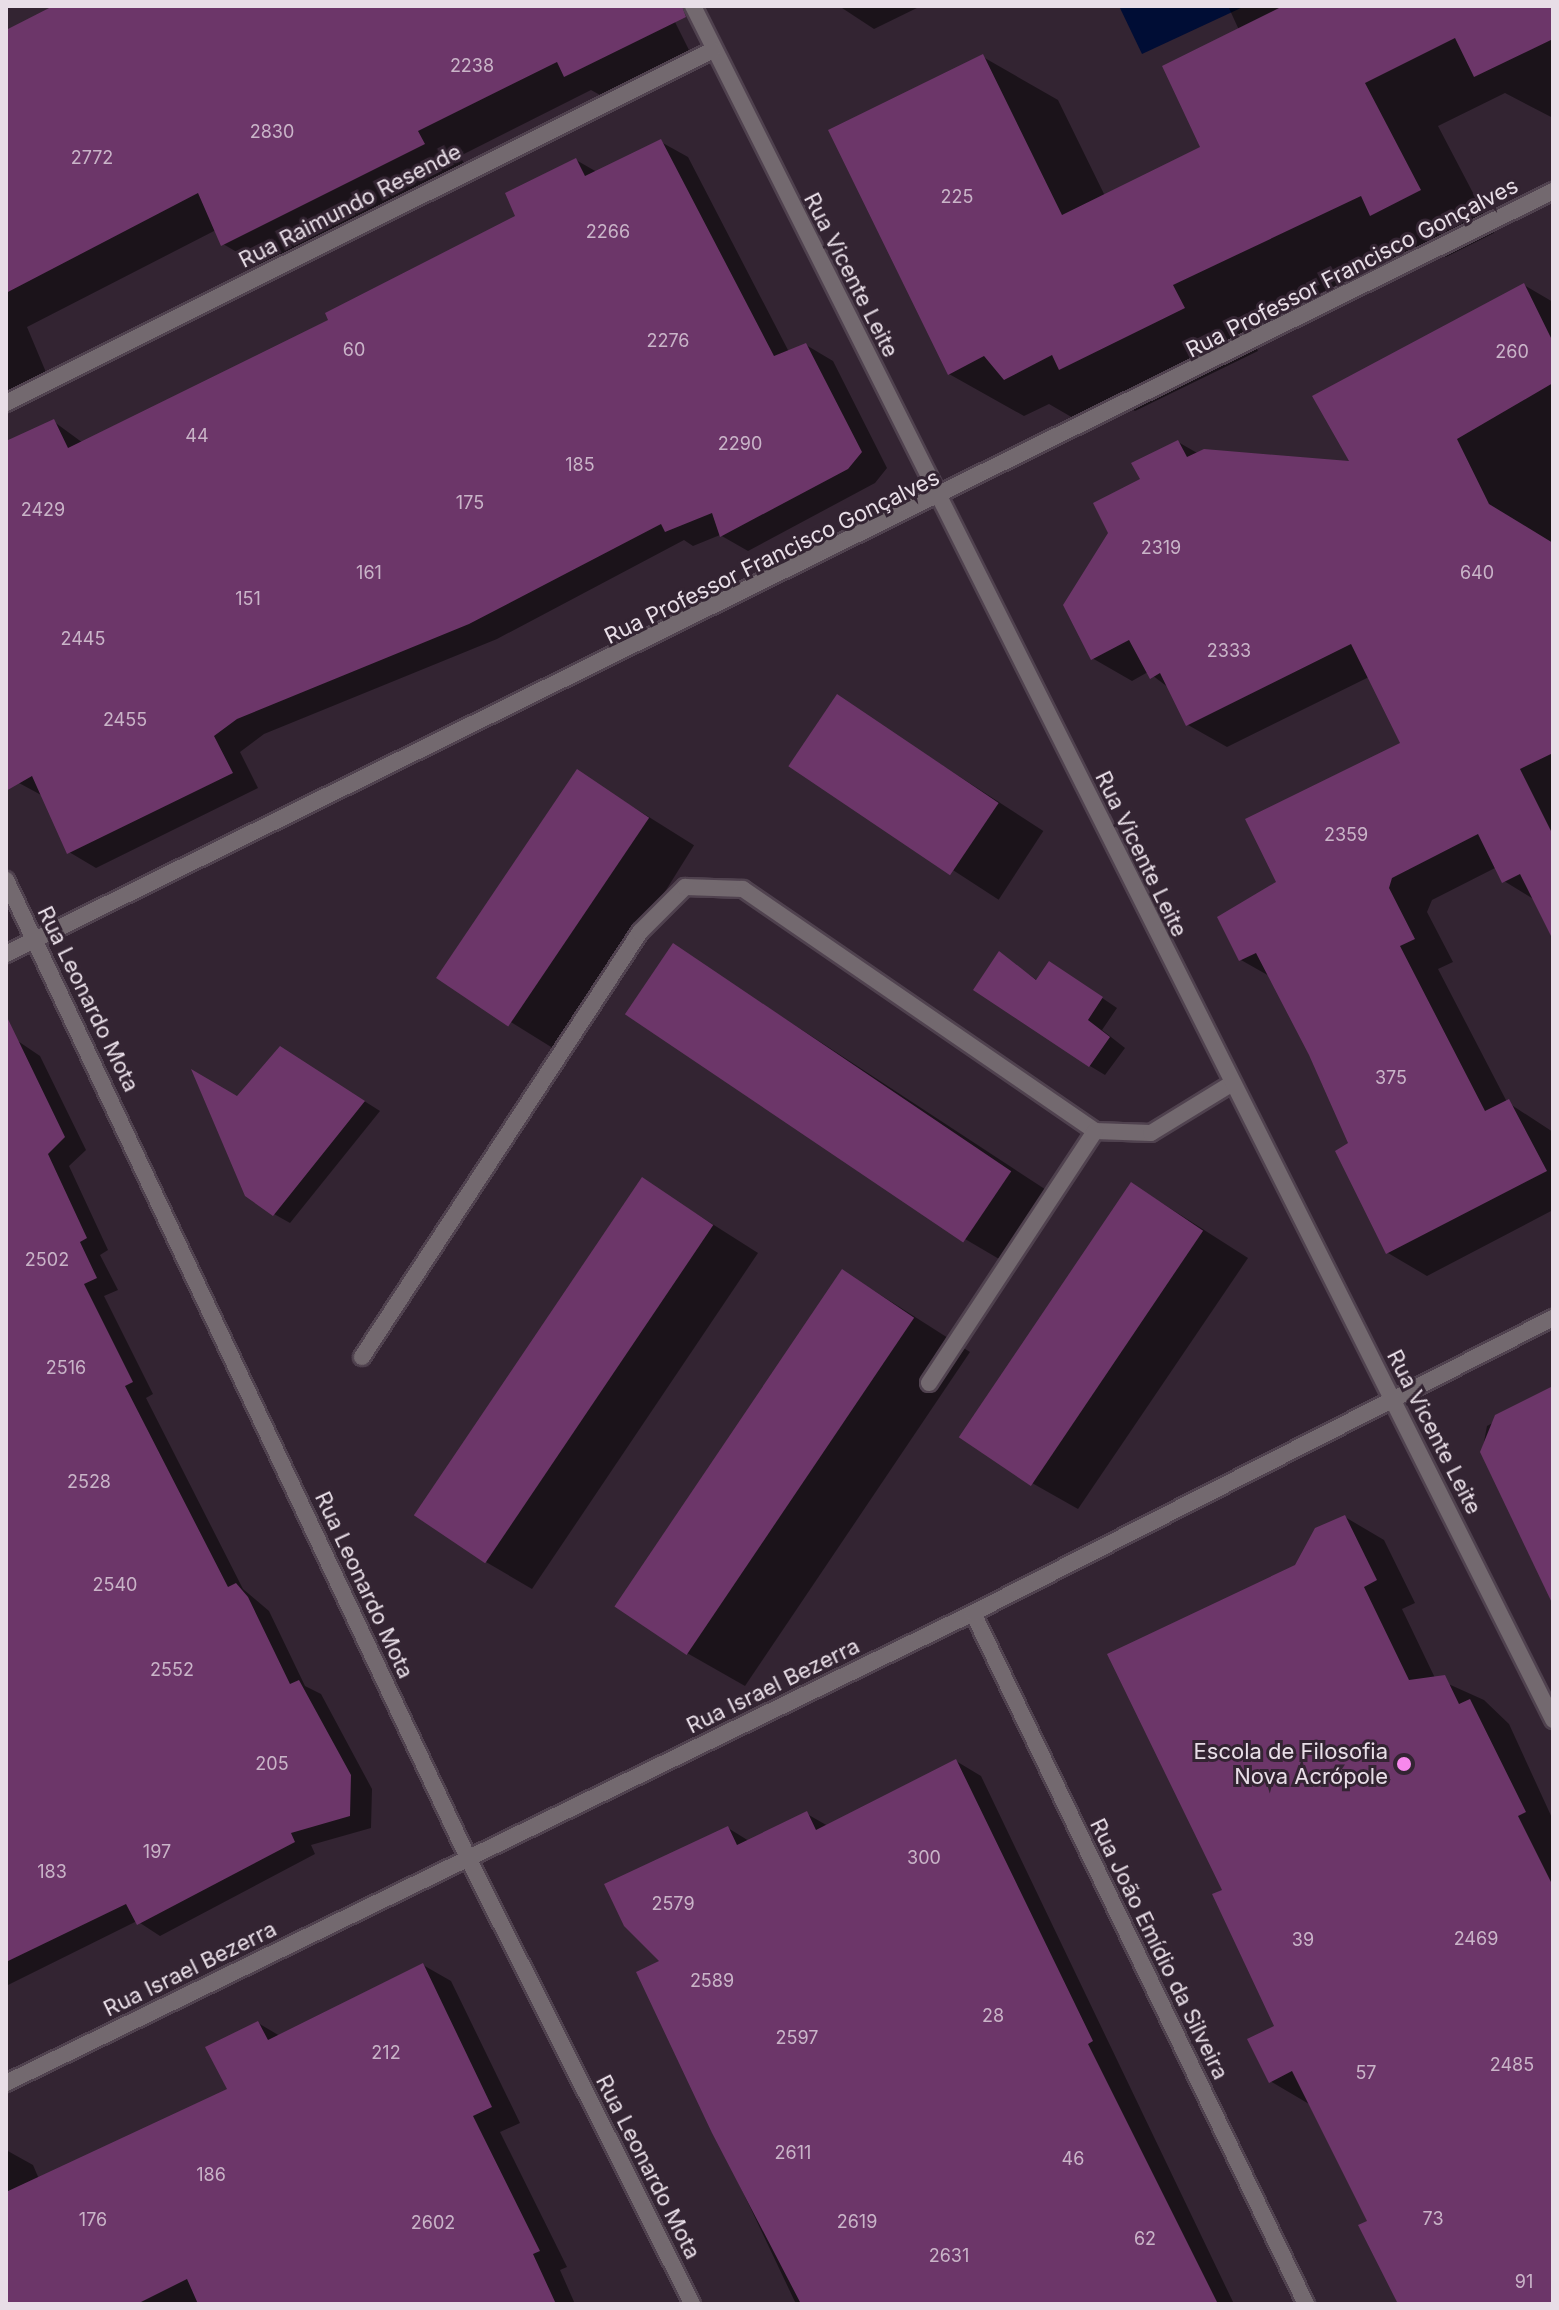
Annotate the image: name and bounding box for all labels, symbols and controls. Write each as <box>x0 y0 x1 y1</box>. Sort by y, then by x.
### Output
house number: 2238 <box>450 55 494 77</box>
house number: 2830 <box>250 121 294 143</box>
street label: Rua Raimundo Resende <box>234 138 466 274</box>
house number: 2772 <box>71 147 113 169</box>
street label: Rua Professor Francisco Gonçalves <box>1182 172 1522 364</box>
house number: 225 <box>941 186 973 208</box>
street label: Rua Vicente Leite <box>798 188 904 362</box>
house number: 2266 <box>586 221 630 243</box>
house number: 2276 <box>646 330 690 352</box>
house number: 60 <box>343 339 365 361</box>
house number: 260 <box>1495 341 1529 363</box>
house number: 44 <box>185 425 209 447</box>
house number: 2290 <box>718 433 762 455</box>
house number: 185 <box>565 454 595 476</box>
street label: Rua Professor Francisco Gonçalves <box>600 464 944 650</box>
house number: 175 <box>456 492 484 514</box>
house number: 2429 <box>21 499 65 521</box>
house number: 2319 <box>1141 537 1181 559</box>
house number: 161 <box>356 562 382 584</box>
house number: 640 <box>1460 562 1494 584</box>
house number: 151 <box>235 588 261 610</box>
house number: 2445 <box>61 628 105 650</box>
house number: 2333 <box>1207 640 1251 662</box>
house number: 2455 <box>103 709 147 731</box>
street label: Rua Vicente Leite <box>1089 767 1193 941</box>
house number: 2359 <box>1324 824 1368 846</box>
street label: Rua Leonardo Mota <box>32 902 144 1096</box>
house number: 375 <box>1375 1067 1407 1089</box>
house number: 2502 <box>25 1249 69 1271</box>
street label: Rua Vicente Leite <box>1381 1345 1487 1519</box>
house number: 2516 <box>46 1357 86 1379</box>
house number: 2528 <box>67 1471 111 1493</box>
street label: Rua Leonardo Mota <box>309 1487 419 1683</box>
house number: 2540 <box>93 1574 137 1596</box>
street label: Rua Israel Bezerra <box>682 1633 864 1739</box>
house number: 2552 <box>150 1659 194 1681</box>
place label: Escola de Filosofia Nova Acrópole <box>1194 1738 1388 1790</box>
house number: 205 <box>255 1753 289 1775</box>
marker: Escola de Filosofia Nova Acrópole <box>1395 1755 1413 1773</box>
street label: Rua João Emídio da Silveira <box>1084 1814 1234 2084</box>
house number: 197 <box>143 1841 171 1863</box>
house number: 300 <box>907 1847 941 1869</box>
house number: 183 <box>37 1861 67 1883</box>
house number: 2579 <box>651 1893 695 1915</box>
street label: Rua Israel Bezerra <box>99 1916 281 2022</box>
house number: 2469 <box>1454 1928 1498 1950</box>
house number: 39 <box>1292 1929 1314 1951</box>
house number: 2589 <box>690 1970 734 1992</box>
house number: 28 <box>982 2005 1004 2027</box>
house number: 2597 <box>776 2027 818 2049</box>
house number: 212 <box>371 2042 401 2064</box>
house number: 2485 <box>1490 2054 1534 2076</box>
house number: 57 <box>1355 2062 1377 2084</box>
street label: Rua Leonardo Mota <box>590 2071 706 2263</box>
house number: 2611 <box>775 2142 811 2164</box>
house number: 46 <box>1062 2148 1084 2170</box>
house number: 186 <box>196 2164 226 2186</box>
house number: 73 <box>1422 2208 1444 2230</box>
house number: 176 <box>79 2209 107 2231</box>
house number: 2619 <box>837 2211 877 2233</box>
house number: 2602 <box>411 2212 455 2234</box>
house number: 62 <box>1134 2228 1156 2250</box>
house number: 2631 <box>929 2245 969 2267</box>
house number: 91 <box>1515 2271 1533 2293</box>

